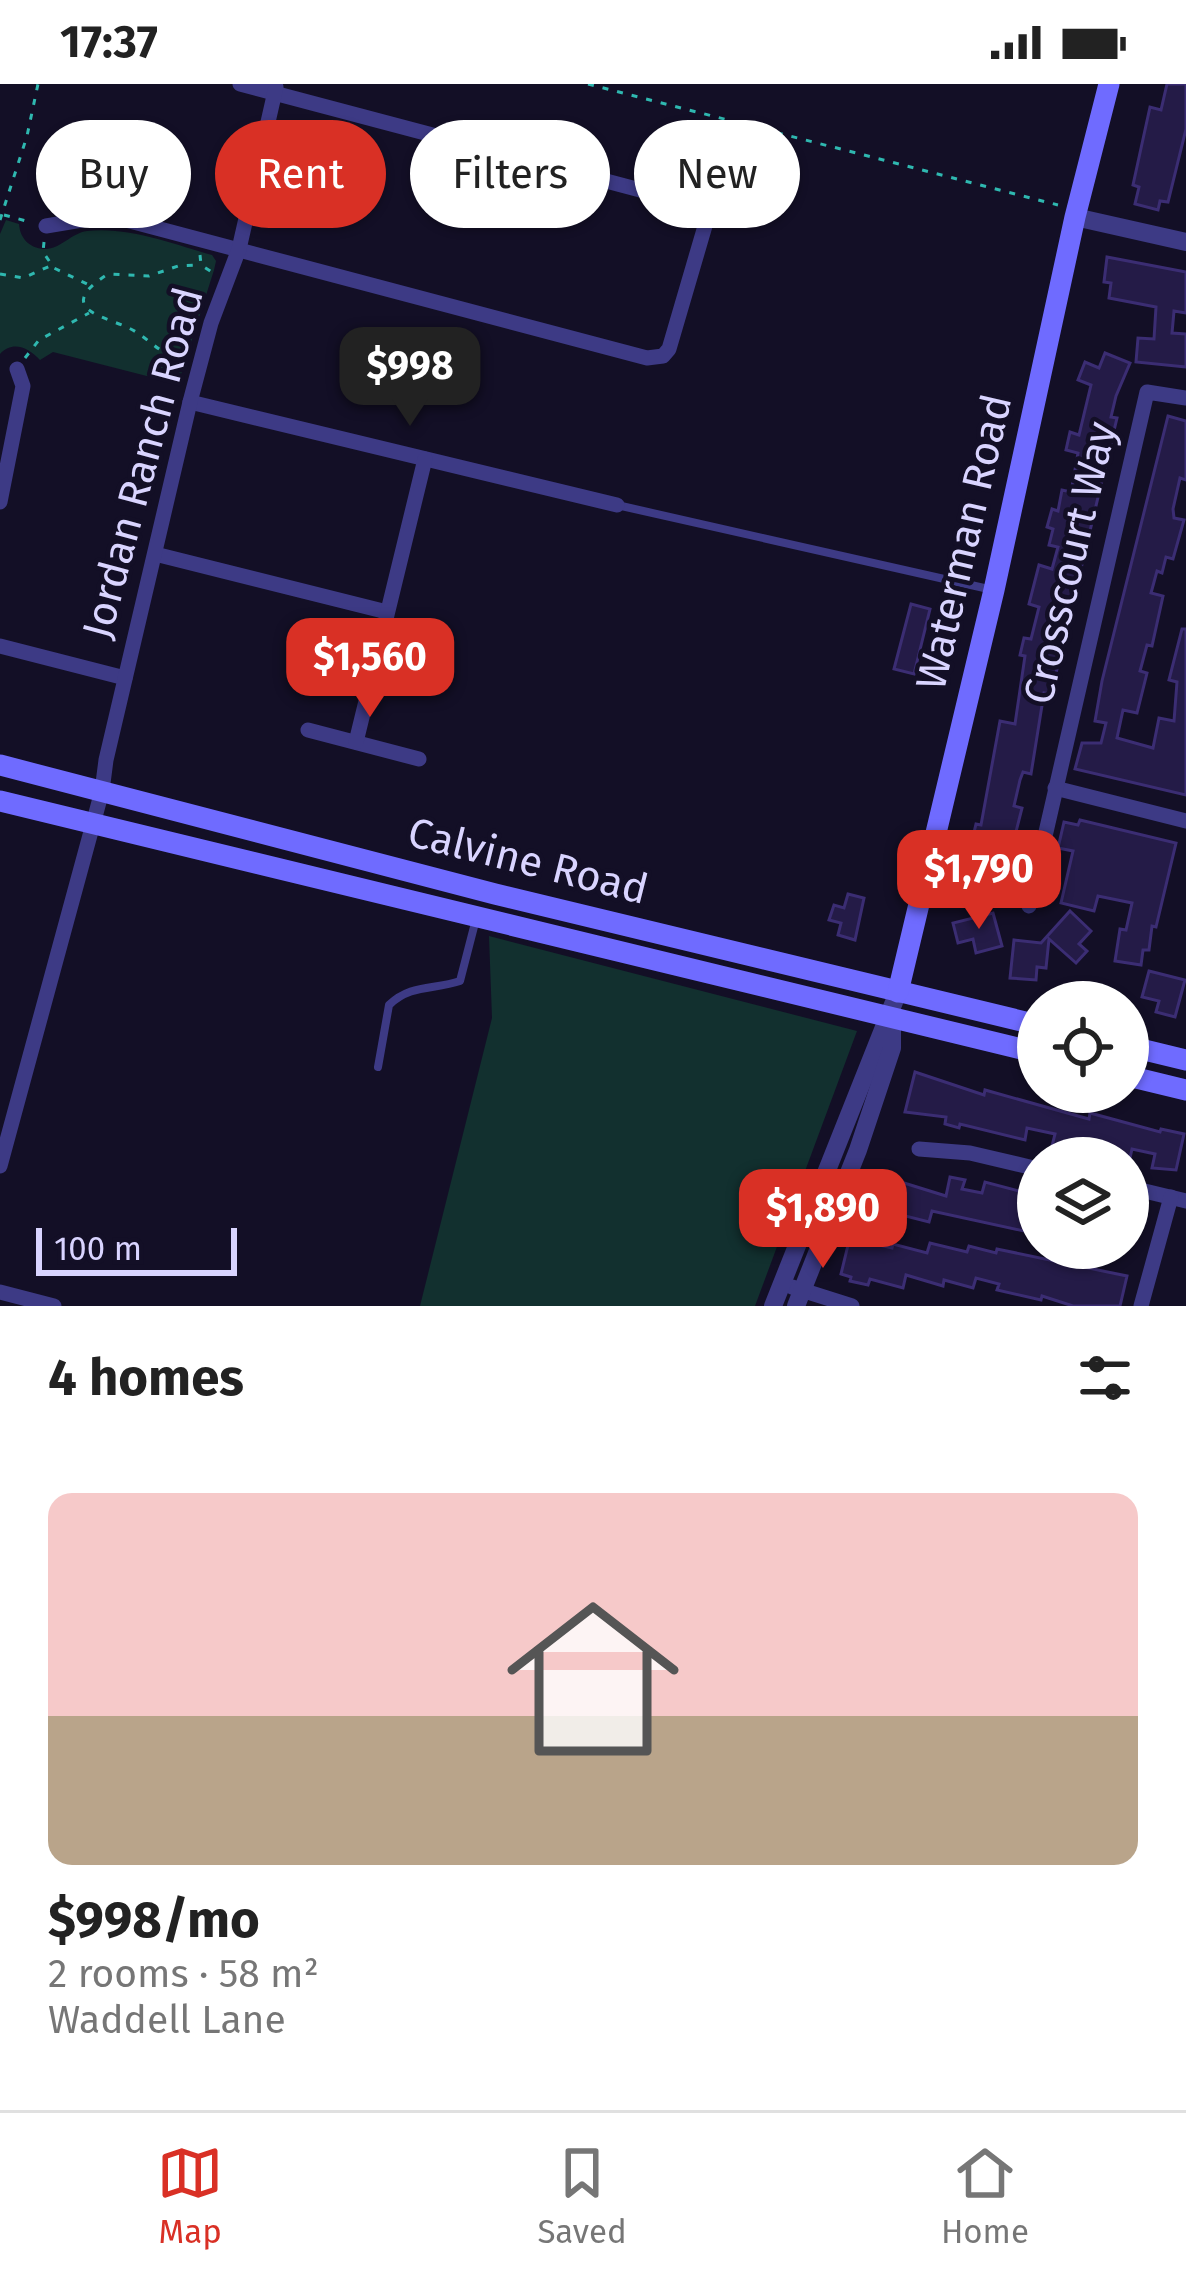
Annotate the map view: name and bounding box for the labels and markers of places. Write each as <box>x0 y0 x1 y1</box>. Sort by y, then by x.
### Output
pin: $998 <box>339 327 481 429</box>
pin: $1,560 <box>272 618 468 720</box>
pin: $1,790 <box>881 830 1077 932</box>
pin: $1,890 <box>725 1169 921 1271</box>

